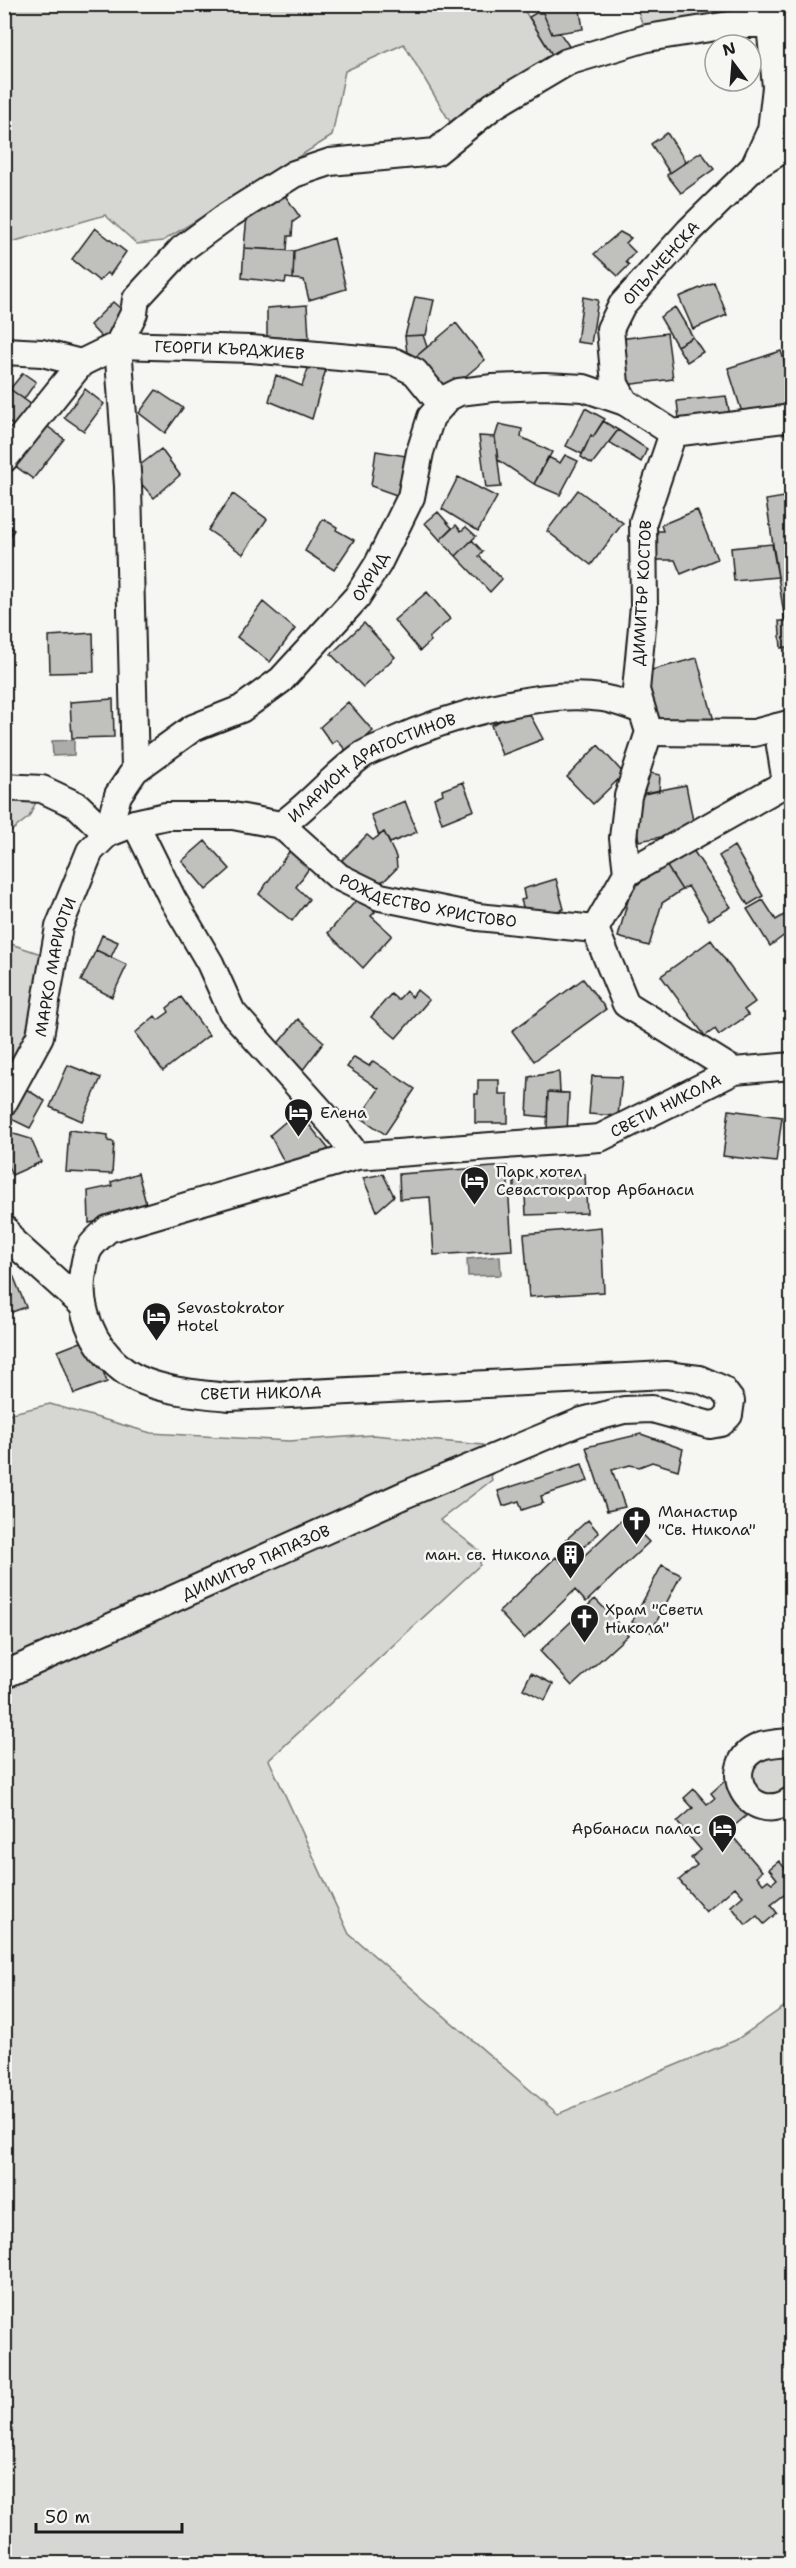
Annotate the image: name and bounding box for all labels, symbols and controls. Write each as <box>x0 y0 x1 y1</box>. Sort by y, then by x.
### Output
north arrow <box>703 33 763 93</box>
text: N <box>720 37 738 61</box>
street label: ОПЪЛЧЕНСКА <box>618 217 704 309</box>
street label: ГЕОРГИ КЪРДЖИЕВ <box>154 336 305 364</box>
street label: ДИМИТЪР КОСТОВ <box>628 519 656 667</box>
street label: ОХРИД <box>347 549 393 605</box>
street label: ИЛАРИОН ДРАГОСТИНОВ <box>283 708 458 827</box>
street label: РОЖДЕСТВО ХРИСТОВО <box>336 868 518 931</box>
street label: МАРКО МАРИОТИ <box>30 894 81 1038</box>
street label: СВЕТИ НИКОЛА <box>606 1069 725 1142</box>
hotel icon: Елена <box>283 1096 315 1138</box>
place label: Елена <box>320 1102 367 1123</box>
place label: Парк хотел Севастократор Арбанаси <box>496 1161 694 1200</box>
hotel icon: Парк хотел Севастократор Арбанаси <box>459 1164 491 1206</box>
place label: Sevastokrator Hotel <box>177 1297 285 1336</box>
hotel icon: Sevastokrator Hotel <box>140 1300 172 1342</box>
street label: СВЕТИ НИКОЛА <box>200 1381 322 1405</box>
place label: Манастир "Св. Никола" <box>658 1501 756 1540</box>
church icon: Манастир "Св. Никола" <box>621 1504 653 1546</box>
street label: ДИМИТЪР ПАПАЗОВ <box>178 1519 333 1604</box>
building icon: ман. св. Никола <box>555 1538 587 1580</box>
place label: ман. св. Никола <box>425 1544 550 1565</box>
place label: Храм "Свети Никола" <box>605 1599 703 1638</box>
church icon: Храм "Свети Никола" <box>568 1602 600 1644</box>
hotel icon: Арбанаси палас <box>706 1812 738 1854</box>
place label: Арбанаси палас <box>572 1818 701 1839</box>
scale bar <box>36 2496 182 2534</box>
text: 50 m <box>45 2505 90 2529</box>

